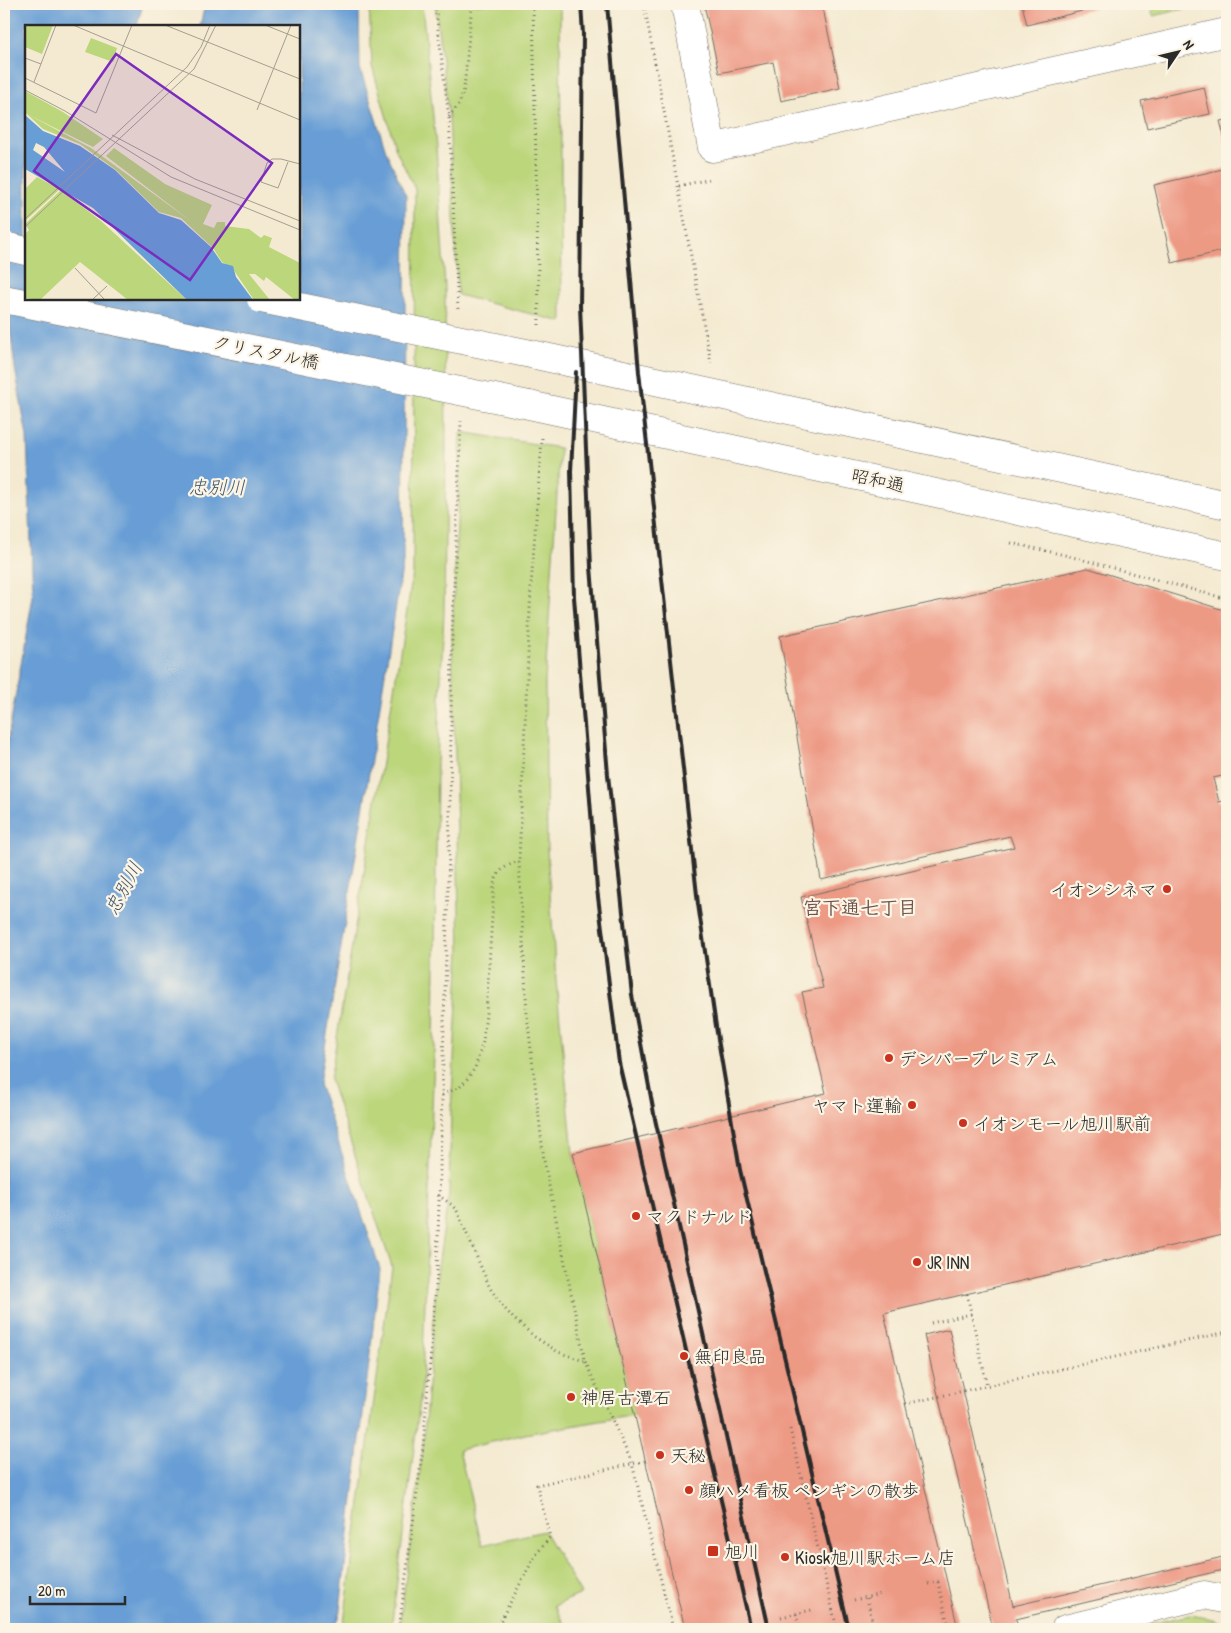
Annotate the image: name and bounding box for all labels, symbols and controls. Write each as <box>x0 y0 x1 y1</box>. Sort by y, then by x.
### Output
inset map <box>25 25 300 300</box>
north arrow <box>1154 28 1204 78</box>
text: N <box>1179 36 1199 53</box>
street label: クリスタル橋 <box>211 329 321 375</box>
street label: 昭和通 <box>849 462 907 498</box>
water label: 忠別川 <box>188 474 246 500</box>
water label: 忠別川 <box>98 857 148 919</box>
place label: イオンシネマ <box>1050 877 1157 902</box>
marker: イオンシネマ <box>1161 883 1173 895</box>
district label: 宮下通七丁目 <box>803 894 917 920</box>
place label: デンバープレミアム <box>899 1046 1058 1071</box>
marker: デンバープレミアム <box>883 1052 895 1064</box>
place label: ヤマト運輸 <box>812 1093 902 1118</box>
marker: ヤマト運輸 <box>906 1099 918 1111</box>
place label: イオンモール旭川駅前 <box>973 1111 1151 1136</box>
marker: イオンモール旭川駅前 <box>957 1117 969 1129</box>
place label: マクドナルド <box>646 1204 753 1229</box>
marker: マクドナルド <box>630 1210 642 1222</box>
place label: JR INN <box>927 1250 969 1275</box>
marker: JR INN <box>911 1256 923 1268</box>
place label: 無印良品 <box>694 1344 766 1369</box>
marker: 無印良品 <box>678 1350 690 1362</box>
place label: 神居古潭石 <box>581 1385 671 1410</box>
marker: 神居古潭石 <box>565 1391 577 1403</box>
place label: 天秘 <box>670 1443 706 1468</box>
marker: 天秘 <box>654 1449 666 1461</box>
place label: 顔ハメ看板 ペンギンの散歩 <box>699 1478 919 1503</box>
marker: 顔ハメ看板 ペンギンの散歩 <box>683 1484 695 1496</box>
place label: 旭川 <box>724 1539 760 1564</box>
marker: 旭川 <box>706 1544 720 1558</box>
place label: Kiosk旭川駅ホーム店 <box>795 1545 955 1570</box>
marker: Kiosk旭川駅ホーム店 <box>779 1551 791 1563</box>
scale bar <box>30 1573 125 1605</box>
text: 20 m <box>38 1580 65 1601</box>

